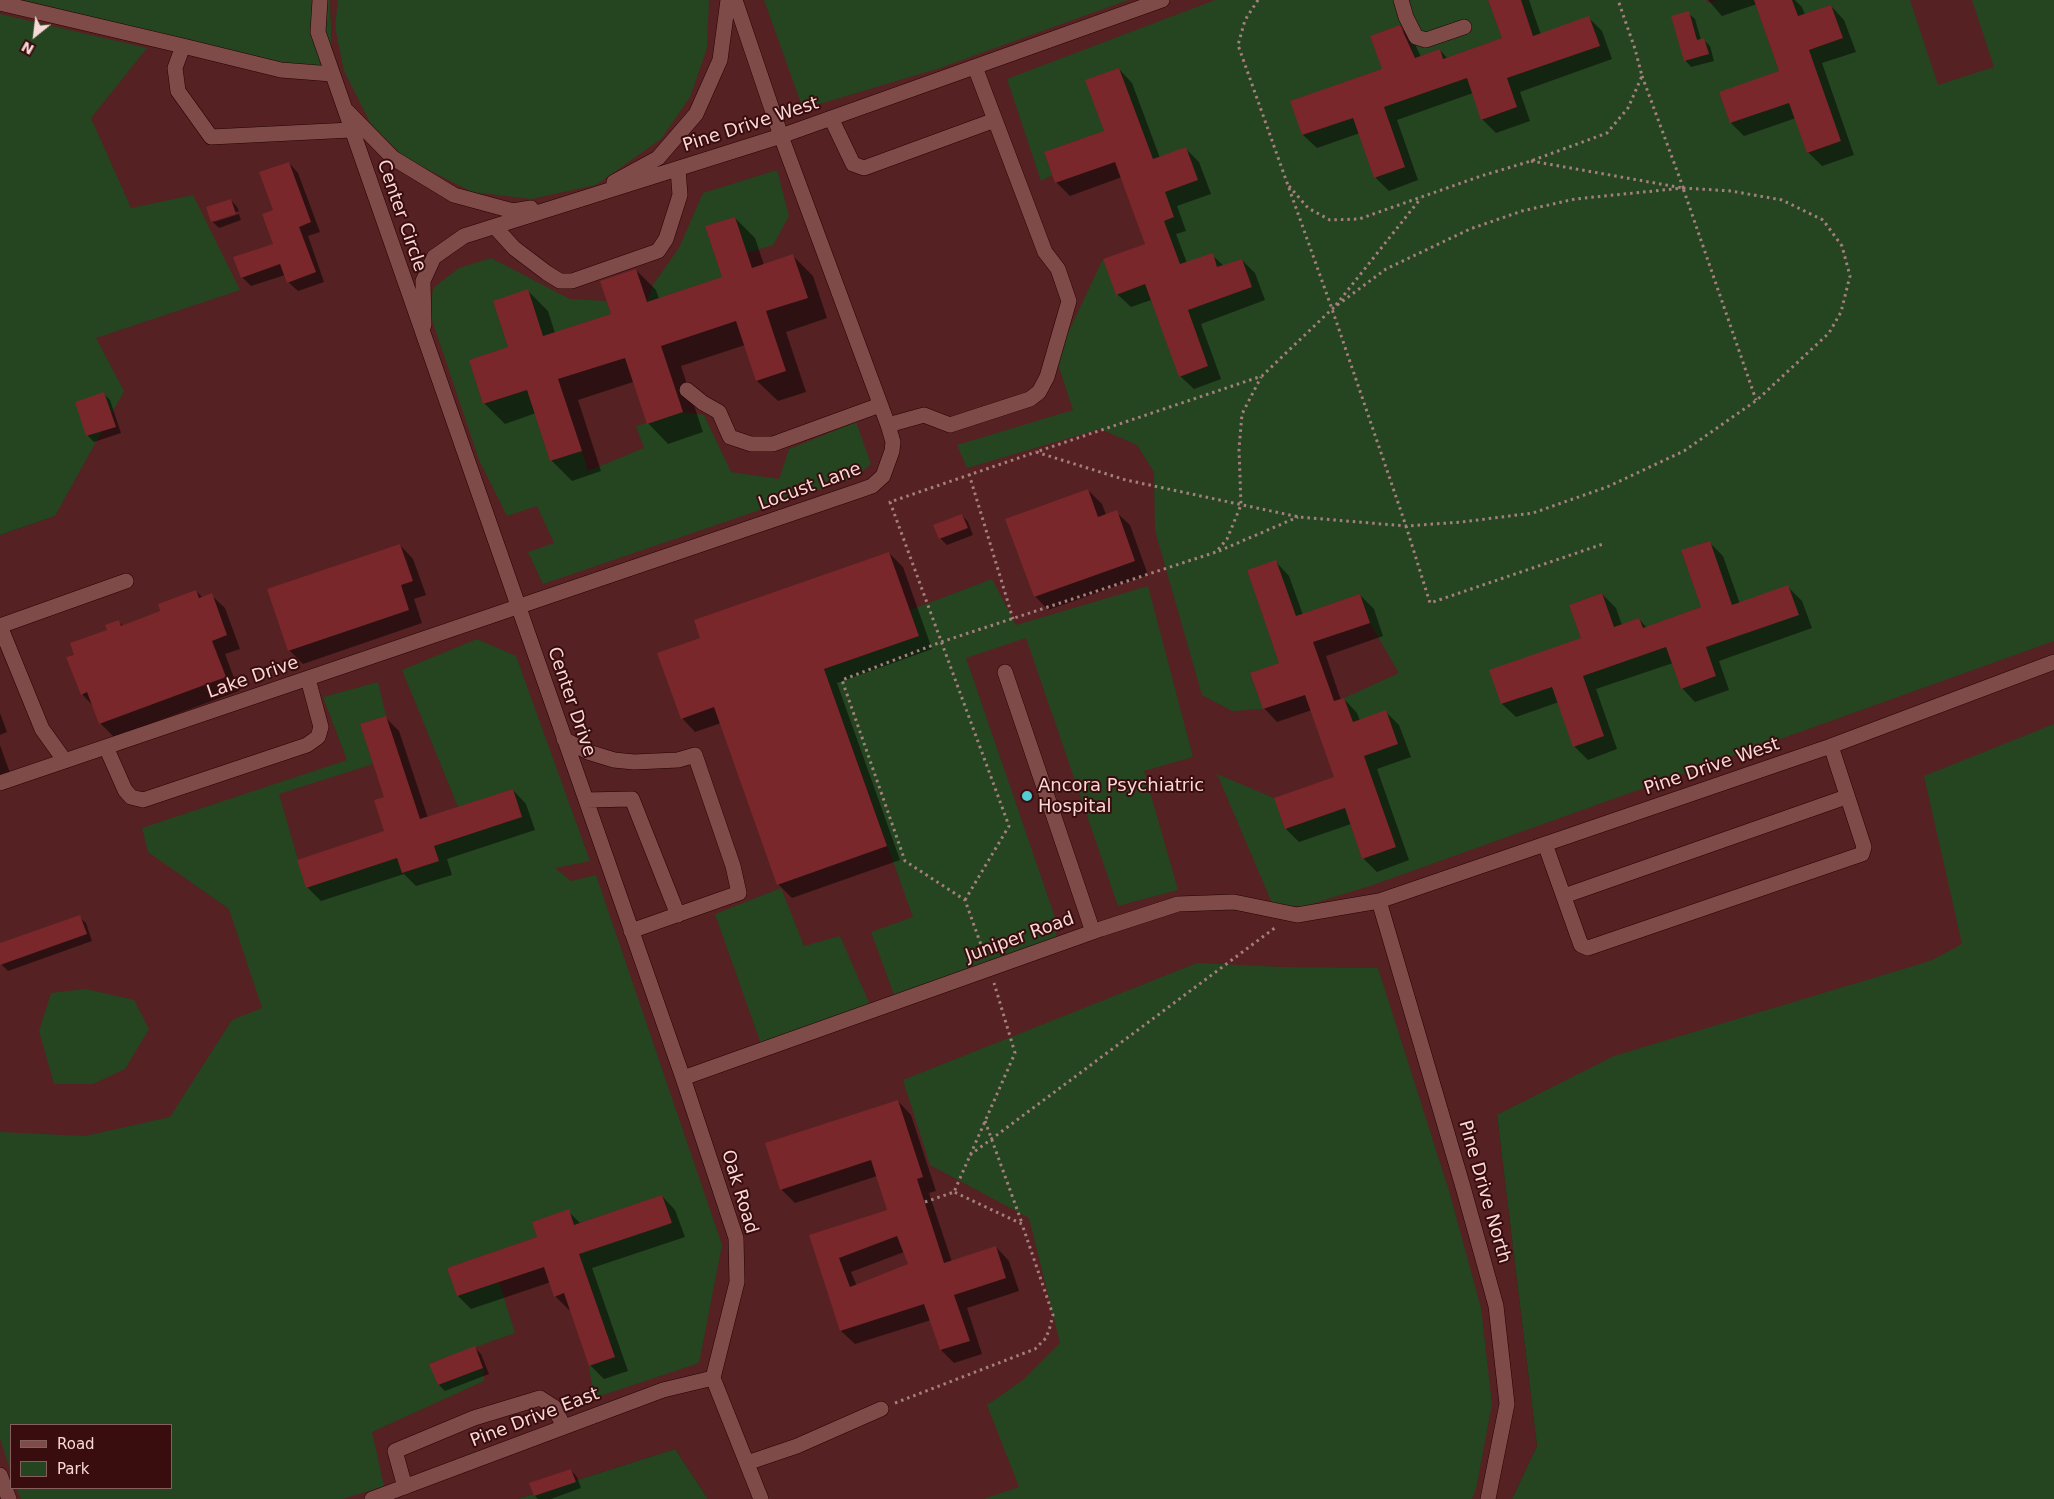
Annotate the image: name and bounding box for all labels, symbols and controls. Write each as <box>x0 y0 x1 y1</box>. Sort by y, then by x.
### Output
north arrow <box>10 10 60 60</box>
text: N <box>19 38 37 58</box>
street label: Pine Drive West <box>680 93 822 157</box>
street label: Center Circle <box>372 157 430 275</box>
street label: Locust Lane <box>756 458 864 516</box>
street label: Center Drive <box>542 644 600 760</box>
street label: Lake Drive <box>204 652 302 704</box>
street label: Pine Drive West <box>1642 734 1782 800</box>
place label: Ancora Psychiatric Hospital <box>1038 775 1204 818</box>
marker: Ancora Psychiatric Hospital <box>1020 789 1034 803</box>
street label: Juniper Road <box>963 908 1077 968</box>
street label: Pine Drive North <box>1453 1118 1515 1266</box>
street label: Oak Road <box>716 1147 762 1237</box>
street label: Pine Drive East <box>468 1384 602 1452</box>
legend <box>10 1424 172 1489</box>
text: Road <box>57 1435 95 1453</box>
text: Park <box>57 1460 89 1478</box>

